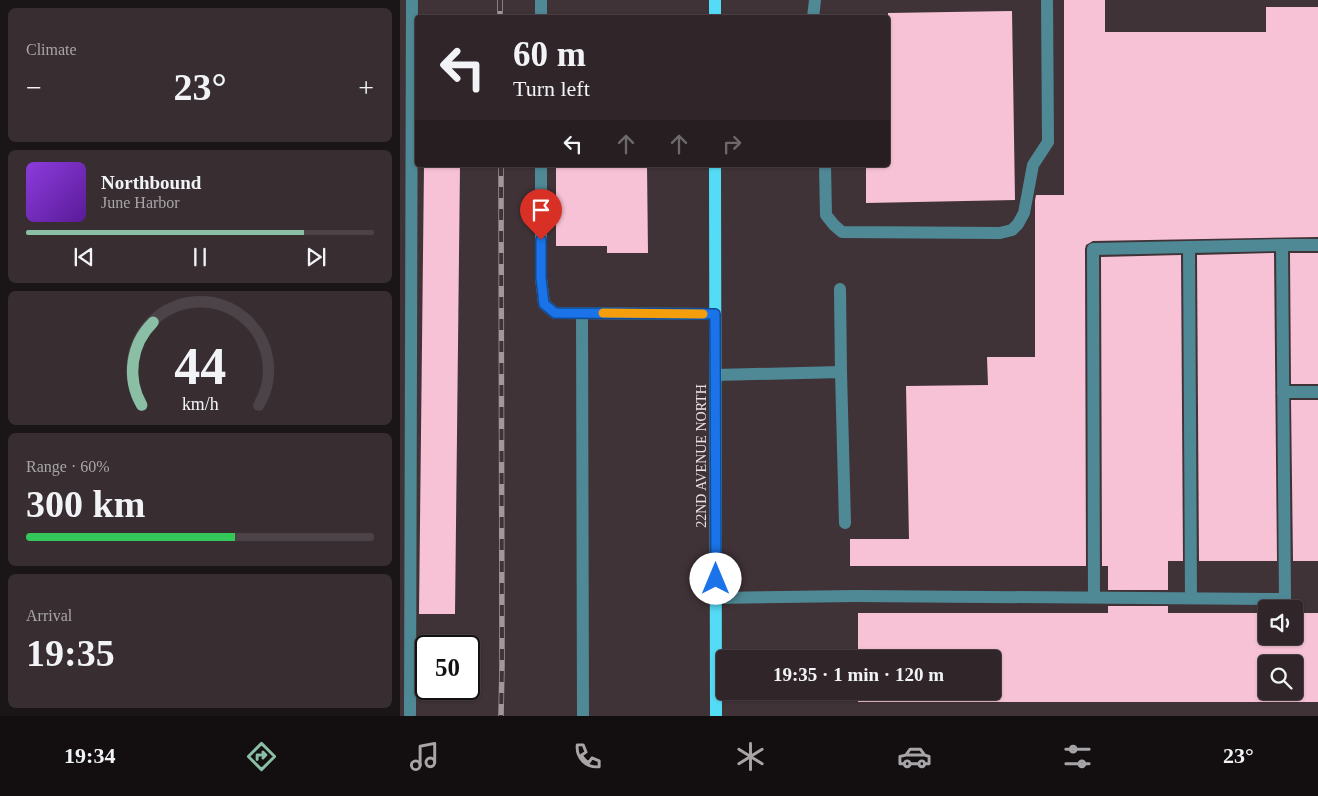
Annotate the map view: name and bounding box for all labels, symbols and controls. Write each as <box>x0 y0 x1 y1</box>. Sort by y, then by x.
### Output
icon: left <box>430 35 495 100</box>
text: 60 m <box>513 35 586 74</box>
text: Climate <box>26 41 77 58</box>
text: 23° <box>173 66 227 108</box>
text: − <box>26 72 42 103</box>
text: + <box>358 72 374 103</box>
text: Turn left <box>513 76 590 101</box>
icon: left <box>559 130 587 158</box>
icon: ahead <box>612 130 640 158</box>
icon: ahead <box>665 130 693 158</box>
icon: right <box>718 130 746 158</box>
text: Northbound <box>101 172 201 193</box>
pin <box>520 189 562 240</box>
text: June Harbor <box>101 194 180 211</box>
icon: arrive <box>527 196 555 224</box>
icon: previous <box>70 243 98 271</box>
icon: pause <box>186 243 214 271</box>
icon: next <box>302 243 330 271</box>
text: 44 <box>174 338 226 395</box>
street label: 22ND AVENUE NORTH <box>694 384 709 528</box>
text: km/h <box>182 394 218 414</box>
text: Range · 60% <box>26 458 110 475</box>
text: 300 km <box>26 483 145 525</box>
position arrow <box>689 552 741 604</box>
map controls <box>1258 600 1303 700</box>
button: sound <box>1258 600 1303 645</box>
text: Arrival <box>26 607 72 624</box>
text: 19:35 <box>26 632 115 674</box>
speed limit sign: 50 <box>415 635 480 700</box>
button: search <box>1258 655 1303 700</box>
text: 19:35 · 1 min · 120 m <box>773 664 944 685</box>
icon: directions <box>244 739 279 774</box>
icon: music <box>407 739 442 774</box>
icon: phone <box>570 739 605 774</box>
icon: climate <box>733 739 768 774</box>
icon: car <box>897 739 932 774</box>
icon: filters <box>1060 739 1095 774</box>
text: 19:34 <box>64 743 115 768</box>
text: 23° <box>1223 743 1254 768</box>

